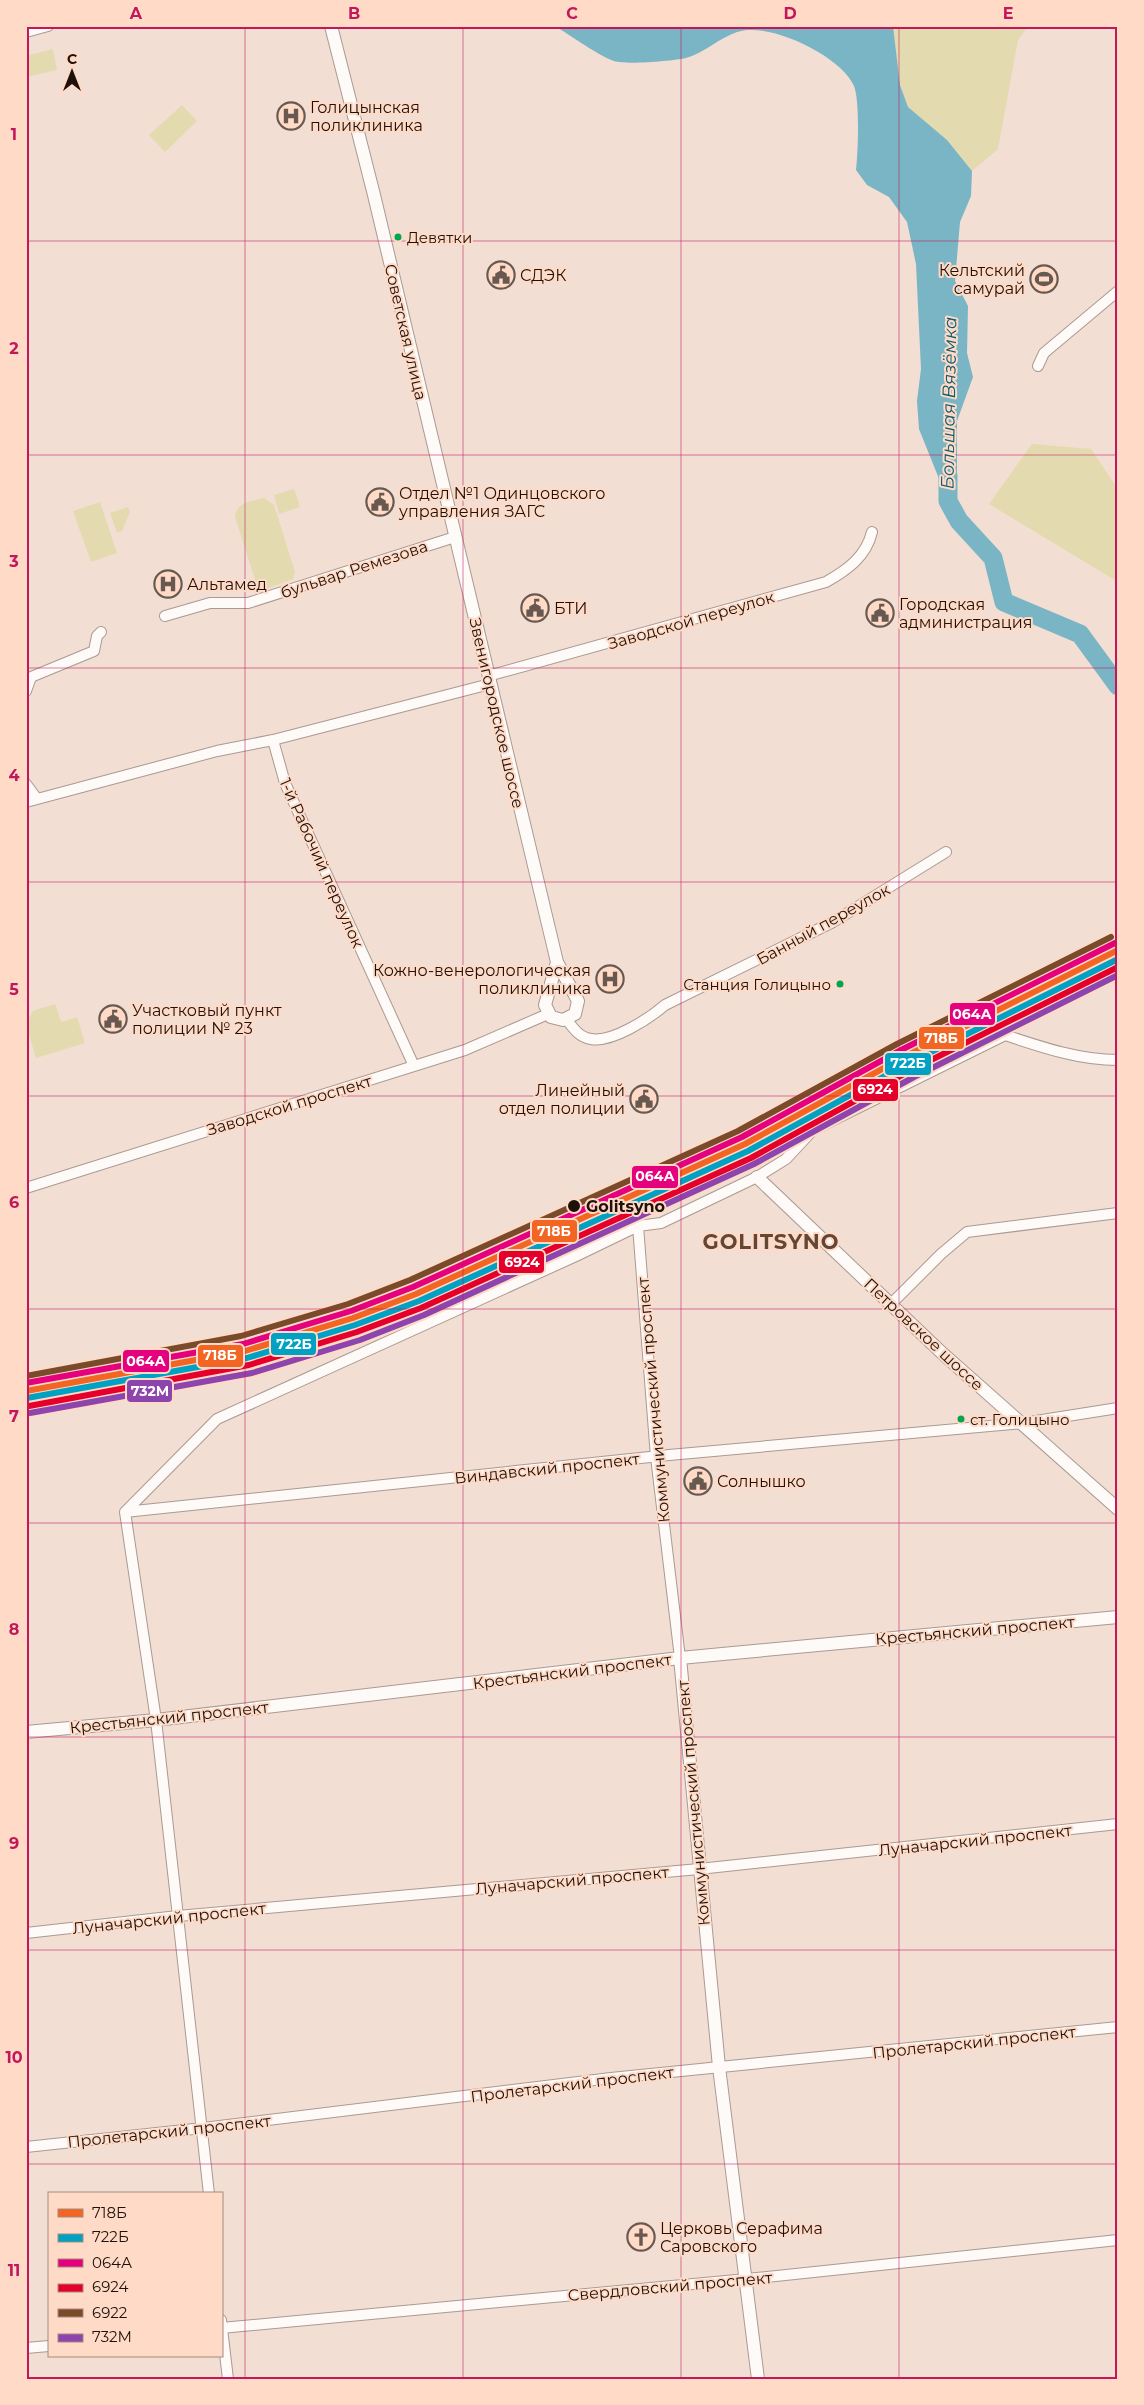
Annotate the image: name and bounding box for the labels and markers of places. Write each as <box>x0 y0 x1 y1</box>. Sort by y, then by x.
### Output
place label: Голицынская поликлиника <box>310 98 423 135</box>
hospital icon: Голицынская поликлиника <box>276 101 306 131</box>
place label: Девятки <box>407 228 472 247</box>
marker: Девятки <box>393 232 403 242</box>
public building icon: СДЭК <box>486 260 516 290</box>
place label: Кельтский самурай <box>939 261 1025 298</box>
sports icon: Кельтский самурай <box>1029 264 1059 294</box>
place label: СДЭК <box>520 266 566 285</box>
place label: Отдел №1 Одинцовского управления ЗАГС <box>398 484 606 521</box>
public building icon: Отдел №1 Одинцовского управления ЗАГС <box>365 487 395 517</box>
hospital icon: Альтамед <box>153 569 183 599</box>
place label: Альтамед <box>187 575 267 594</box>
public building icon: БТИ <box>520 593 550 623</box>
place label: Городская администрация <box>899 595 1033 632</box>
public building icon: Городская администрация <box>865 598 895 628</box>
place label: БТИ <box>554 599 588 618</box>
place label: Кожно-венерологическая поликлиника <box>373 961 591 998</box>
hospital icon: Кожно-венерологическая поликлиника <box>595 964 625 994</box>
place label: Станция Голицыно <box>683 975 831 994</box>
marker: Станция Голицыно <box>835 979 845 989</box>
place label: Участковый пункт полиции № 23 <box>132 1001 282 1038</box>
public building icon: Участковый пункт полиции № 23 <box>98 1004 128 1034</box>
place label: Линейный отдел полиции <box>499 1081 625 1118</box>
public building icon: Линейный отдел полиции <box>629 1084 659 1114</box>
place label: Golitsyno <box>586 1197 665 1216</box>
marker: Golitsyno <box>566 1198 582 1214</box>
place label: ст. Голицыно <box>970 1410 1070 1429</box>
marker: ст. Голицыно <box>956 1414 966 1424</box>
public building icon: Солнышко <box>683 1466 713 1496</box>
place label: Солнышко <box>717 1472 806 1491</box>
place label: Церковь Серафима Саровского <box>660 2219 823 2256</box>
church icon: Церковь Серафима Саровского <box>626 2222 656 2252</box>

